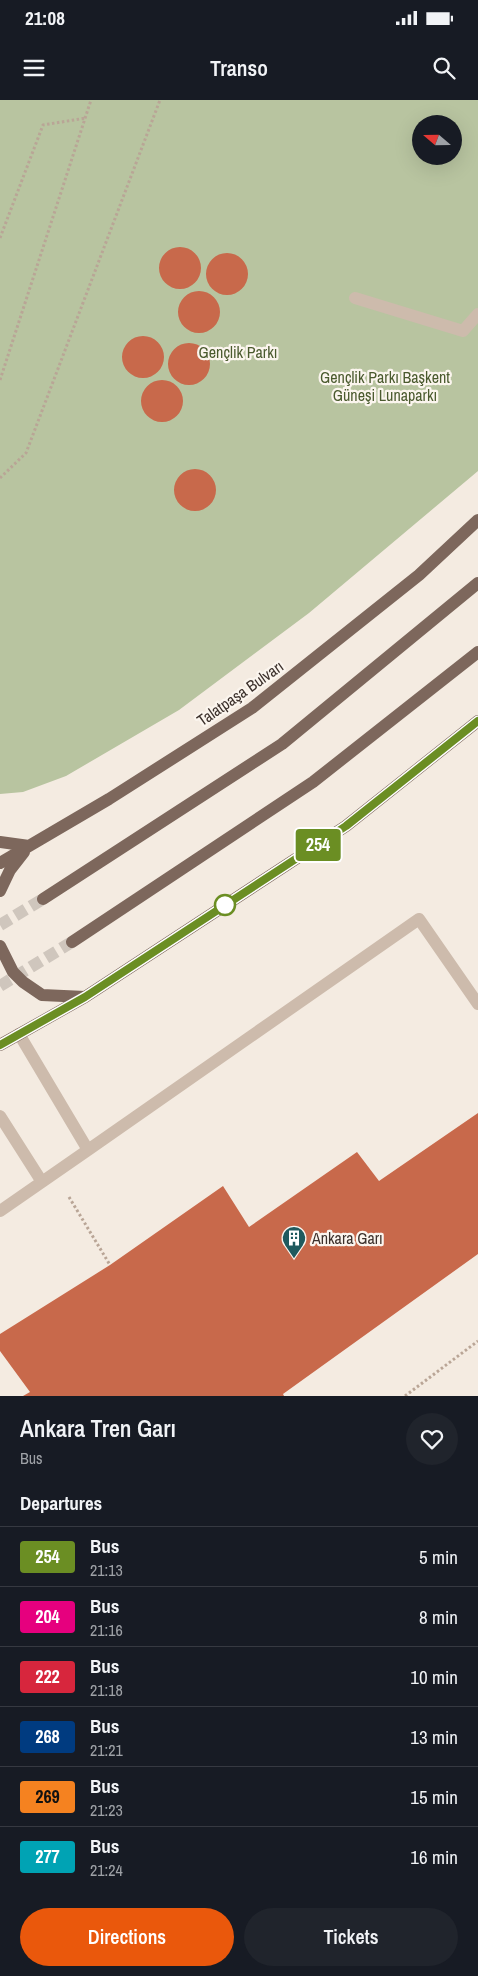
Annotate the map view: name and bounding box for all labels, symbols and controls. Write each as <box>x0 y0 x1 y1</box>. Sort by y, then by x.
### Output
text: 21:08 <box>25 5 65 31</box>
text: Transo <box>210 53 268 83</box>
icon: menu <box>20 54 48 82</box>
icon: search <box>430 54 458 82</box>
north arrow <box>412 115 462 165</box>
map controls <box>412 115 462 165</box>
park label: Gençlik Parkı <box>199 341 277 363</box>
park label: Gençlik Parkı Başkent Güneşi Lunaparkı <box>320 366 450 406</box>
street label: Talatpaşa Bulvarı <box>192 655 288 731</box>
line badge: 254 <box>289 829 347 861</box>
text: 254 <box>306 832 330 857</box>
unlabelled marker <box>214 894 236 916</box>
building icon: Ankara Garı <box>281 1225 307 1259</box>
place label: Ankara Garı <box>311 1227 383 1249</box>
text: Ankara Tren Garı <box>20 1412 176 1444</box>
button: heart <box>406 1413 458 1465</box>
text: Bus <box>20 1447 43 1469</box>
text: Departures <box>20 1490 102 1516</box>
text: Bus <box>90 1533 119 1559</box>
text: 254 <box>35 1544 60 1569</box>
text: 5 min <box>419 1544 458 1570</box>
text: 21:13 <box>90 1559 123 1581</box>
text: Bus <box>90 1593 119 1619</box>
text: 204 <box>35 1604 60 1629</box>
text: 8 min <box>419 1604 458 1630</box>
text: 21:16 <box>90 1619 123 1641</box>
text: Bus <box>90 1653 119 1679</box>
text: 222 <box>35 1664 60 1689</box>
text: 10 min <box>410 1664 458 1690</box>
text: 21:18 <box>90 1679 123 1701</box>
text: Bus <box>90 1713 119 1739</box>
text: 268 <box>35 1724 60 1749</box>
text: 13 min <box>410 1724 458 1750</box>
text: 21:21 <box>90 1739 123 1761</box>
text: Bus <box>90 1773 119 1799</box>
text: 269 <box>35 1784 60 1809</box>
text: 15 min <box>410 1784 458 1810</box>
text: 21:23 <box>90 1799 123 1821</box>
text: Bus <box>90 1833 119 1859</box>
text: 277 <box>35 1844 60 1869</box>
text: 16 min <box>410 1844 458 1870</box>
text: 21:24 <box>90 1859 123 1881</box>
button: Directions <box>20 1908 234 1966</box>
button: Tickets <box>244 1908 458 1966</box>

